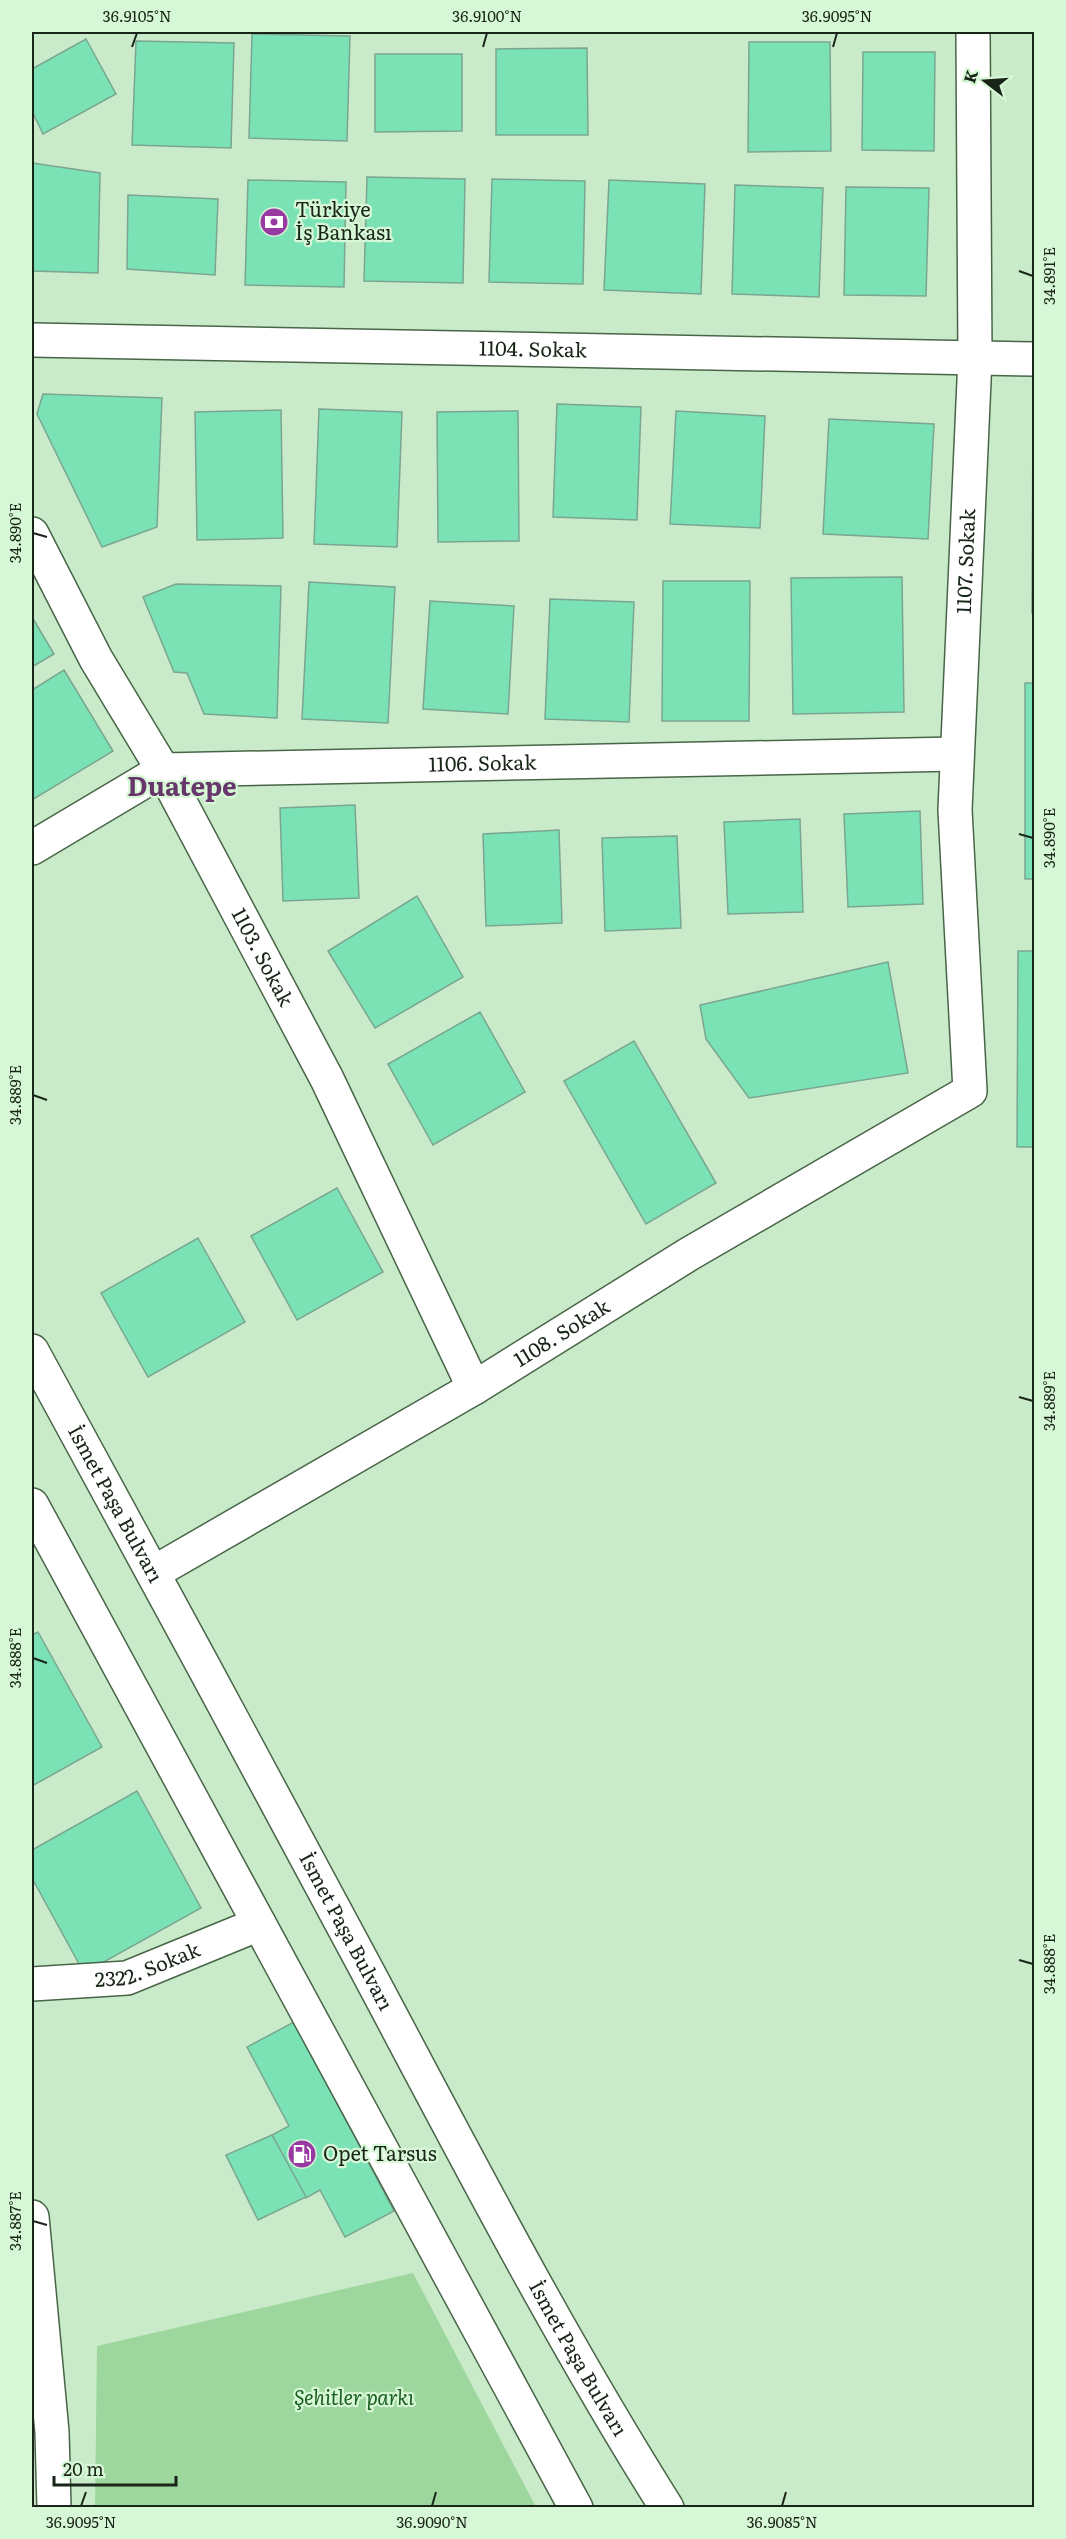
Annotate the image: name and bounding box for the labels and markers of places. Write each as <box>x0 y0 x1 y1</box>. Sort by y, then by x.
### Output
place label: Türkiye İş Bankası <box>295 193 392 246</box>
bank icon: Türkiye İş Bankası <box>258 206 290 238</box>
place label: Opet Tarsus <box>323 2137 437 2167</box>
fuel station icon: Opet Tarsus <box>286 2138 318 2170</box>

